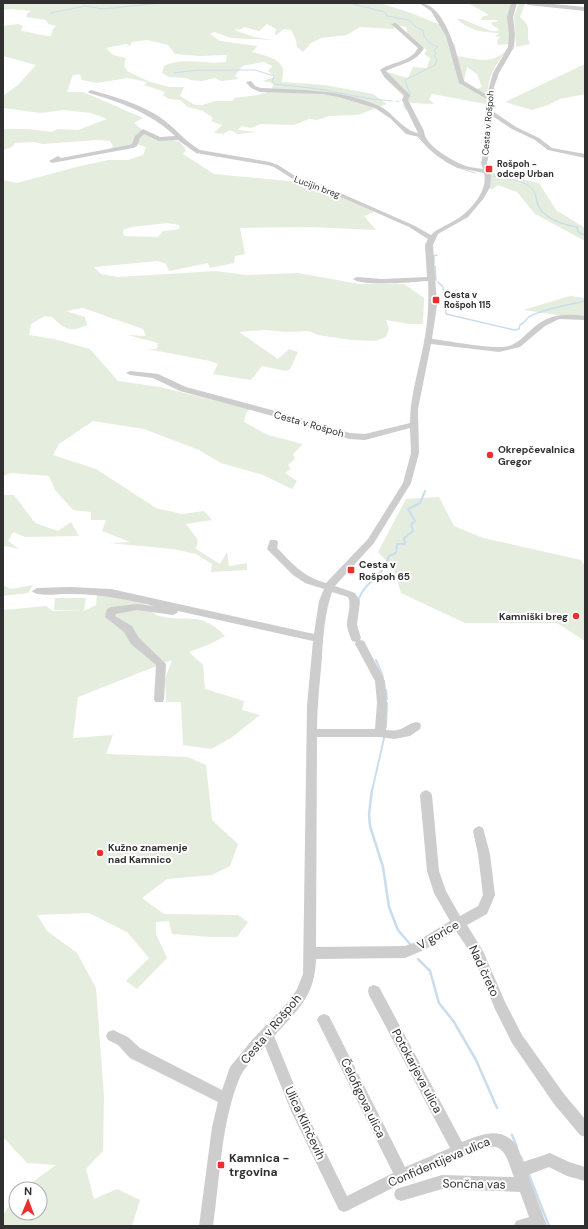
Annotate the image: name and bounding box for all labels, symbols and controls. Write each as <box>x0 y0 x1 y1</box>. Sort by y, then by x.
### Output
street label: Cesta v Rošpoh <box>479 90 497 156</box>
place label: Rošpoh - odcep Urban <box>497 158 554 180</box>
marker: Rošpoh - odcep Urban <box>484 164 494 174</box>
street label: Lucijin breg <box>292 173 342 201</box>
place label: Cesta v Rošpoh 115 <box>444 289 491 311</box>
marker: Cesta v Rošpoh 115 <box>431 295 441 305</box>
street label: Cesta v Rošpoh <box>273 408 346 440</box>
place label: Okrepčevalnica Gregor <box>498 443 575 468</box>
marker: Okrepčevalnica Gregor <box>485 450 495 460</box>
place label: Cesta v Rošpoh 65 <box>359 558 410 583</box>
marker: Cesta v Rošpoh 65 <box>346 565 356 575</box>
place label: Kamniški breg <box>499 610 568 623</box>
marker: Kamniški breg <box>571 611 581 621</box>
place label: Kužno znamenje nad Kamnico <box>108 841 187 866</box>
marker: Kužno znamenje nad Kamnico <box>95 848 105 858</box>
street label: V gorice <box>414 917 462 953</box>
street label: Nad čreto <box>465 943 503 999</box>
street label: Cesta v Rošpoh <box>237 991 305 1067</box>
street label: Potokarjeva ulica <box>388 1026 446 1116</box>
street label: Čelofigova ulica <box>337 1055 389 1141</box>
street label: Ulica Klinčevih <box>281 1084 329 1162</box>
street label: Confidentijeva ulica <box>386 1133 492 1191</box>
place label: Kamnica - trgovina <box>229 1150 289 1180</box>
marker: Kamnica - trgovina <box>216 1160 226 1170</box>
street label: Sončna vas <box>442 1175 506 1193</box>
north arrow <box>8 1181 48 1221</box>
text: N <box>24 1184 32 1198</box>

